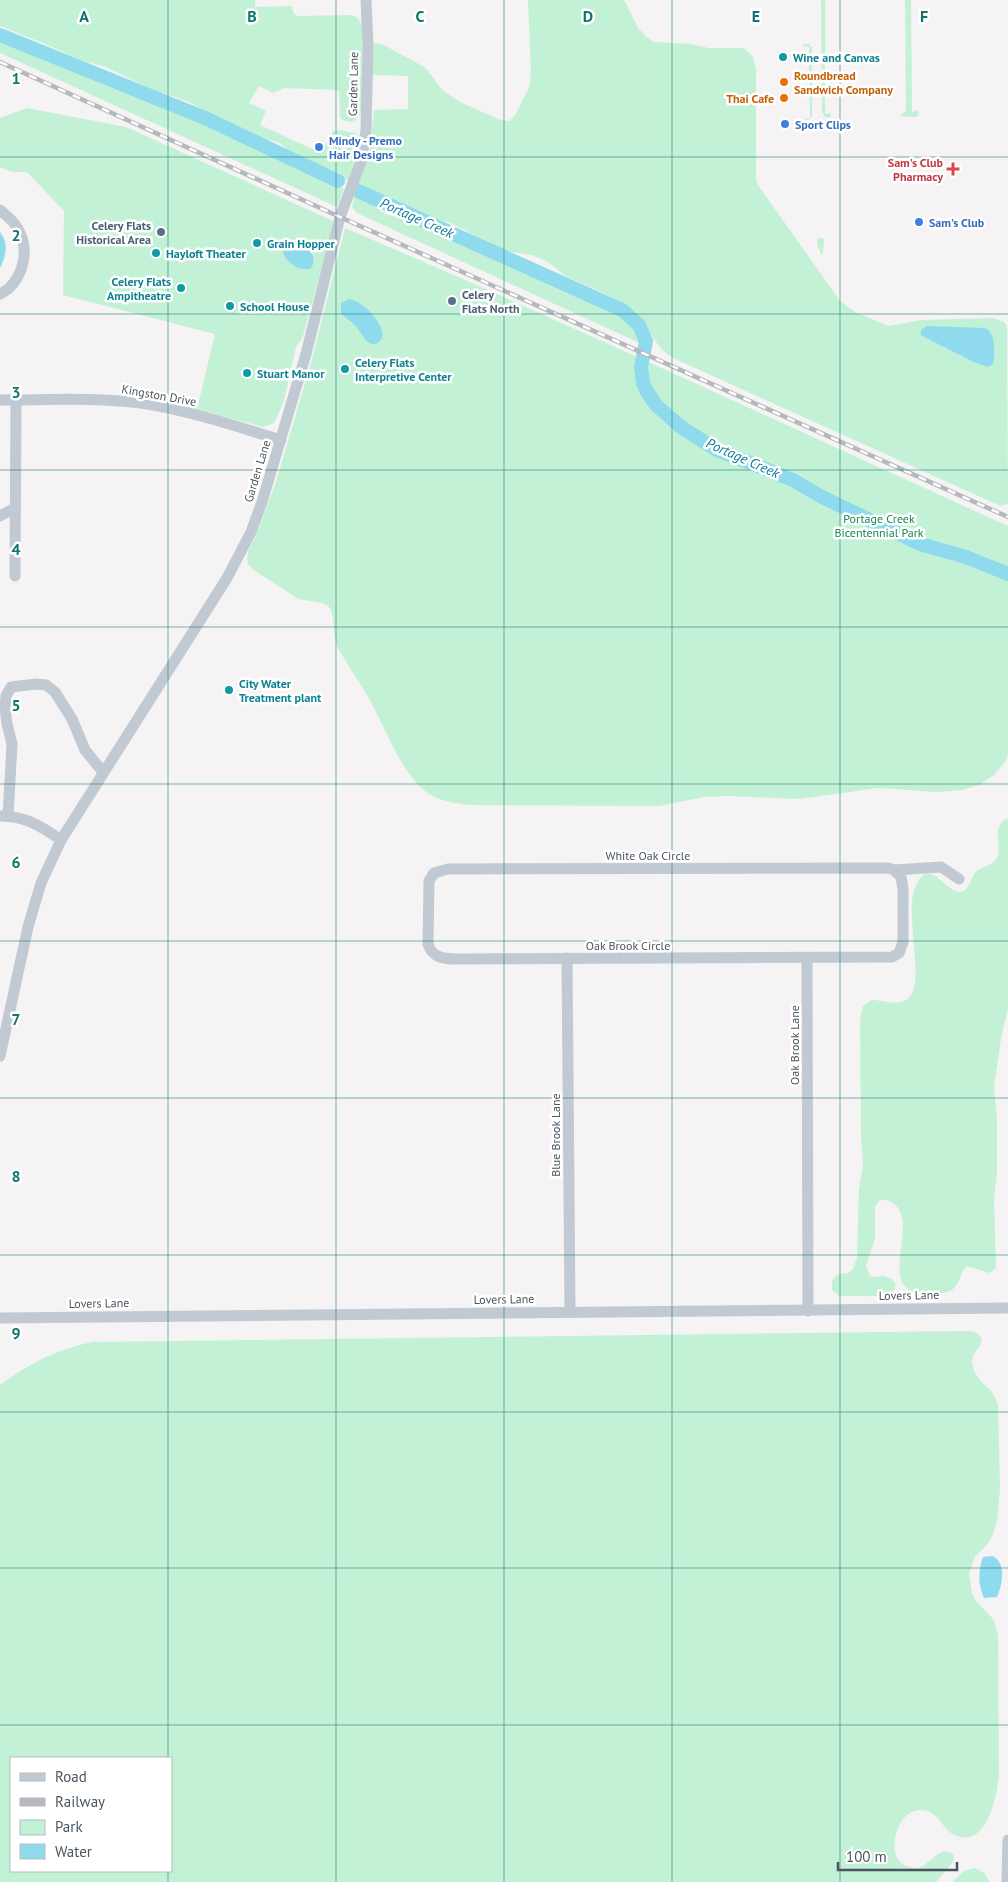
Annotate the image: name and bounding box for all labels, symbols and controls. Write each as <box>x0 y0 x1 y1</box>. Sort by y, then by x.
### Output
text: A <box>79 6 89 26</box>
text: B <box>247 6 257 26</box>
text: C <box>416 6 425 26</box>
text: D <box>583 6 593 26</box>
text: E <box>752 6 760 26</box>
text: F <box>920 6 928 26</box>
place label: Wine and Canvas <box>793 50 880 65</box>
marker: Wine and Canvas <box>777 51 789 63</box>
street label: Garden Lane <box>345 52 361 116</box>
text: 1 <box>11 68 21 88</box>
place label: Roundbread Sandwich Company <box>794 68 893 97</box>
marker: Roundbread Sandwich Company <box>778 76 790 88</box>
place label: Thai Cafe <box>726 91 774 106</box>
marker: Thai Cafe <box>778 92 790 104</box>
place label: Sport Clips <box>795 117 851 132</box>
marker: Sport Clips <box>779 118 791 130</box>
place label: Mindy - Premo Hair Designs <box>329 133 403 162</box>
marker: Mindy - Premo Hair Designs <box>313 141 325 153</box>
place label: Sam's Club Pharmacy <box>888 155 944 184</box>
marker: Sam's Club Pharmacy <box>947 163 959 175</box>
water label: Portage Creek <box>377 194 457 242</box>
place label: Sam's Club <box>929 215 985 230</box>
marker: Sam's Club <box>913 216 925 228</box>
place label: Celery Flats Historical Area <box>76 218 151 247</box>
text: 2 <box>11 225 21 245</box>
marker: Celery Flats Historical Area <box>155 226 167 238</box>
place label: Grain Hopper <box>267 236 336 251</box>
marker: Grain Hopper <box>251 237 263 249</box>
place label: Hayloft Theater <box>166 246 247 261</box>
marker: Hayloft Theater <box>150 247 162 259</box>
place label: Celery Flats Ampitheatre <box>107 274 171 303</box>
marker: Celery Flats Ampitheatre <box>175 282 187 294</box>
place label: Celery Flats North <box>462 287 520 316</box>
marker: Celery Flats North <box>446 295 458 307</box>
place label: School House <box>240 299 309 314</box>
marker: School House <box>224 300 236 312</box>
place label: Celery Flats Interpretive Center <box>355 355 452 384</box>
marker: Celery Flats Interpretive Center <box>339 363 351 375</box>
place label: Stuart Manor <box>257 366 325 381</box>
marker: Stuart Manor <box>241 367 253 379</box>
street label: Kingston Drive <box>120 381 198 409</box>
text: 3 <box>11 382 21 402</box>
water label: Portage Creek <box>703 434 783 482</box>
street label: Garden Lane <box>240 438 274 504</box>
park label: Portage Creek Bicentennial Park <box>834 511 924 540</box>
text: 4 <box>11 539 21 559</box>
place label: City Water Treatment plant <box>239 676 322 705</box>
marker: City Water Treatment plant <box>223 684 235 696</box>
text: 5 <box>11 695 21 715</box>
street label: White Oak Circle <box>606 848 690 863</box>
text: 6 <box>11 852 21 872</box>
street label: Oak Brook Circle <box>586 938 670 953</box>
street label: Oak Brook Lane <box>787 1005 802 1085</box>
text: 7 <box>11 1009 21 1029</box>
street label: Blue Brook Lane <box>548 1093 563 1177</box>
text: 8 <box>11 1166 21 1186</box>
street label: Lovers Lane <box>879 1287 939 1303</box>
street label: Lovers Lane <box>474 1291 534 1307</box>
street label: Lovers Lane <box>69 1295 129 1311</box>
text: 9 <box>11 1323 21 1343</box>
legend <box>10 1757 172 1872</box>
text: Road <box>55 1767 87 1786</box>
text: Railway <box>55 1792 105 1811</box>
text: Park <box>55 1817 83 1836</box>
scale bar <box>838 1840 957 1872</box>
text: Water <box>55 1842 92 1861</box>
text: 100 m <box>846 1847 887 1866</box>

